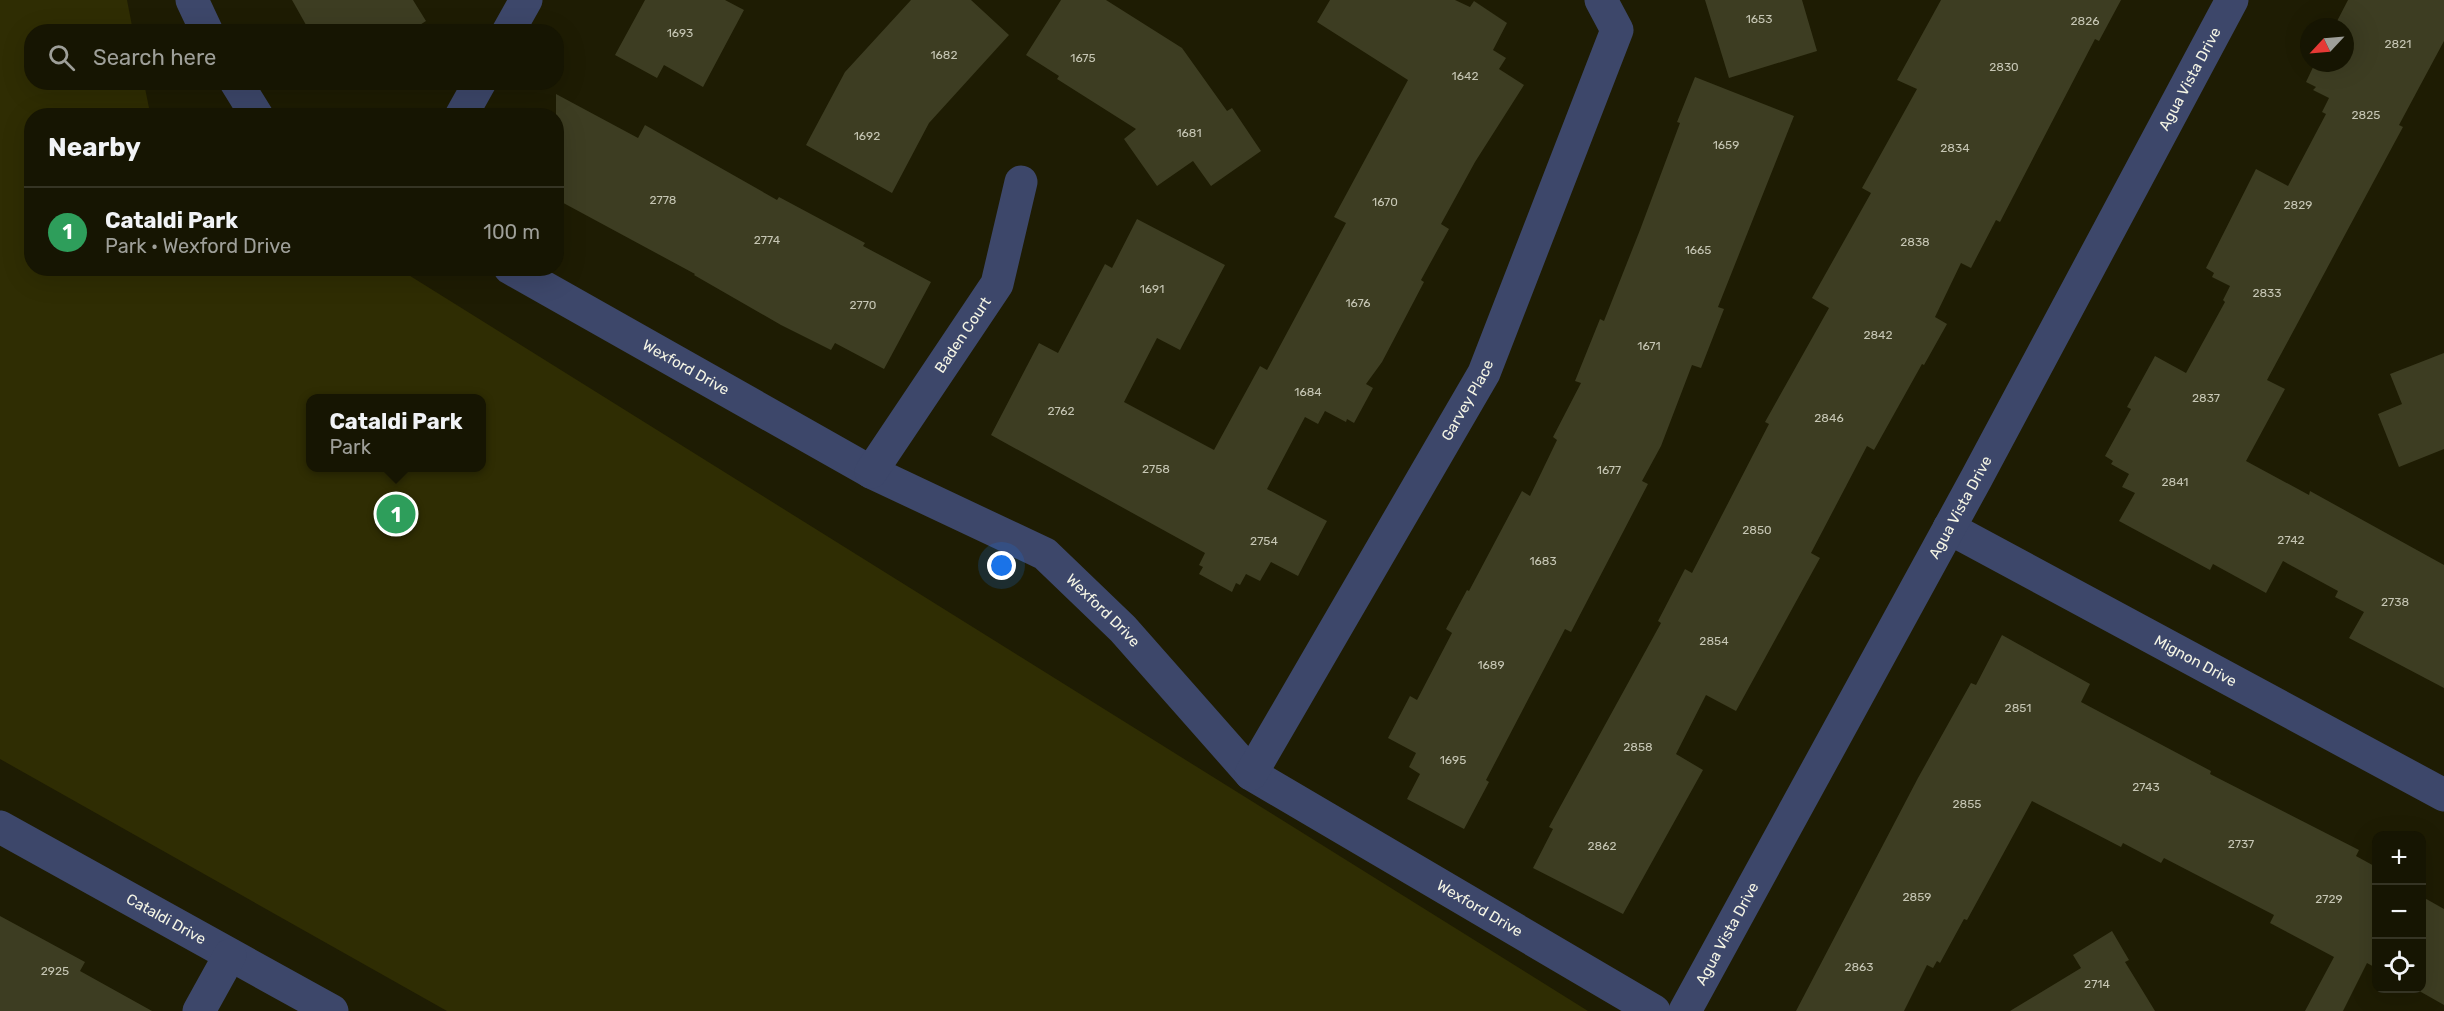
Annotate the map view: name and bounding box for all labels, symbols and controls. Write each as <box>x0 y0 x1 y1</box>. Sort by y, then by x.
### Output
house number: 1653 <box>1746 12 1772 26</box>
house number: 2826 <box>2071 14 2099 28</box>
north arrow <box>2300 18 2354 72</box>
search box <box>24 24 564 90</box>
street label: Agua Vista Drive <box>2155 24 2225 134</box>
house number: 1693 <box>667 26 693 40</box>
house number: 2821 <box>2385 37 2411 51</box>
icon: search <box>45 41 78 74</box>
text: Search here <box>93 44 216 71</box>
house number: 1682 <box>930 48 958 62</box>
house number: 1675 <box>1070 51 1096 65</box>
house number: 2830 <box>1989 60 2019 74</box>
house number: 1642 <box>1452 69 1478 83</box>
house number: 2825 <box>2352 108 2380 122</box>
house number: 1681 <box>1176 126 1202 140</box>
house number: 1692 <box>854 129 880 143</box>
text: Nearby <box>48 132 141 163</box>
house number: 1659 <box>1713 138 1739 152</box>
house number: 2834 <box>1940 141 1970 155</box>
house number: 2778 <box>650 193 677 207</box>
house number: 1670 <box>1372 195 1398 209</box>
house number: 2829 <box>2284 198 2312 212</box>
text: Cataldi Park <box>105 207 238 234</box>
text: 1 <box>63 220 72 244</box>
text: 100 m <box>483 220 540 244</box>
house number: 2774 <box>754 233 781 247</box>
text: Park · Wexford Drive <box>105 234 291 258</box>
house number: 2838 <box>1900 235 1930 249</box>
house number: 1665 <box>1685 243 1711 257</box>
house number: 1691 <box>1140 282 1164 296</box>
house number: 2833 <box>2252 286 2282 300</box>
street label: Baden Court <box>931 293 995 376</box>
house number: 1676 <box>1345 296 1371 310</box>
house number: 2770 <box>850 298 876 312</box>
house number: 2842 <box>1863 328 1893 342</box>
street label: Wexford Drive <box>639 336 732 399</box>
house number: 1671 <box>1637 339 1661 353</box>
street label: Garvey Place <box>1438 357 1497 444</box>
house number: 1684 <box>1294 385 1322 399</box>
house number: 2837 <box>2192 391 2220 405</box>
popup <box>306 394 486 472</box>
house number: 2762 <box>1047 404 1075 418</box>
text: Cataldi Park <box>329 408 463 435</box>
house number: 2846 <box>1814 411 1844 425</box>
text: Park <box>329 435 371 459</box>
street label: Agua Vista Drive <box>1925 453 1996 562</box>
house number: 2758 <box>1142 462 1170 476</box>
house number: 1677 <box>1597 463 1621 477</box>
house number: 2841 <box>2161 475 2189 489</box>
pin: 1 <box>376 492 416 536</box>
house number: 2850 <box>1742 523 1772 537</box>
house number: 2742 <box>2277 533 2305 547</box>
house number: 2754 <box>1250 534 1278 548</box>
your location <box>987 551 1016 580</box>
house number: 1683 <box>1529 554 1557 568</box>
street label: Wexford Drive <box>1062 570 1144 651</box>
house number: 2738 <box>2381 595 2409 609</box>
street label: Mignon Drive <box>2151 631 2240 690</box>
house number: 2854 <box>1699 634 1729 648</box>
house number: 1689 <box>1477 658 1505 672</box>
house number: 2851 <box>2005 701 2031 715</box>
house number: 2858 <box>1623 740 1653 754</box>
house number: 1695 <box>1440 753 1466 767</box>
house number: 2743 <box>2132 780 2160 794</box>
house number: 2855 <box>1953 797 1981 811</box>
map controls <box>2372 831 2426 993</box>
button: + <box>2372 831 2426 885</box>
house number: 2737 <box>2228 837 2254 851</box>
house number: 2862 <box>1588 839 1616 853</box>
street label: Wexford Drive <box>1434 876 1526 941</box>
street label: Agua Vista Drive <box>1692 879 1763 988</box>
button: − <box>2372 885 2426 939</box>
street label: Cataldi Drive <box>123 890 209 948</box>
house number: 2859 <box>1903 890 1931 904</box>
house number: 2729 <box>2315 892 2343 906</box>
button: locate <box>2372 939 2426 993</box>
house number: 2863 <box>1844 960 1874 974</box>
house number: 2925 <box>41 964 69 978</box>
house number: 2714 <box>2084 977 2110 991</box>

